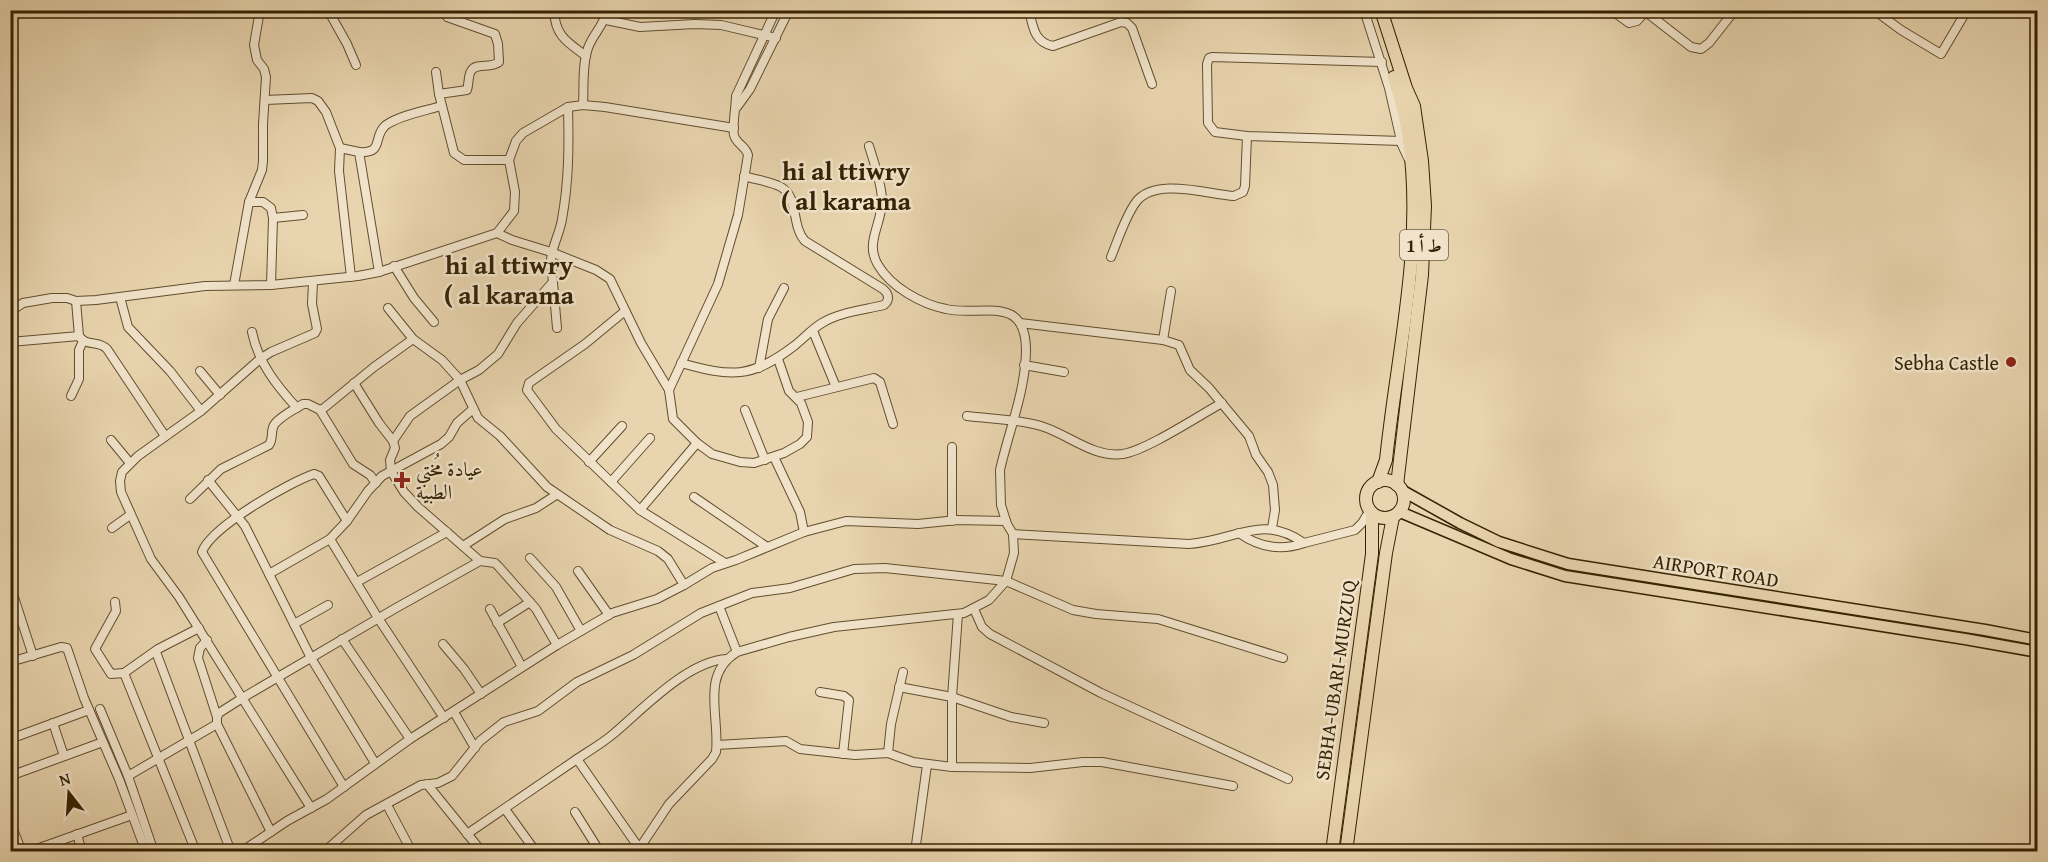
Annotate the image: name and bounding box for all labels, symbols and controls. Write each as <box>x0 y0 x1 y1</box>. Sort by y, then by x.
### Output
district label: hi al ttiwry ( al karama <box>781 151 912 220</box>
road number: ط أ 1 <box>1400 230 1448 260</box>
district label: hi al ttiwry ( al karama <box>444 245 575 314</box>
place label: Sebha Castle <box>1894 348 1999 377</box>
marker: Sebha Castle <box>2004 355 2018 369</box>
place label: عيادة مُختي الطبية <box>416 453 482 506</box>
marker: عيادة مُختي الطبية <box>393 471 411 489</box>
street label: AIRPORT ROAD <box>1651 546 1781 594</box>
street label: SEBHA-UBARI-MURZUQ <box>1307 577 1364 782</box>
north arrow <box>39 763 99 823</box>
text: N <box>56 766 74 792</box>

